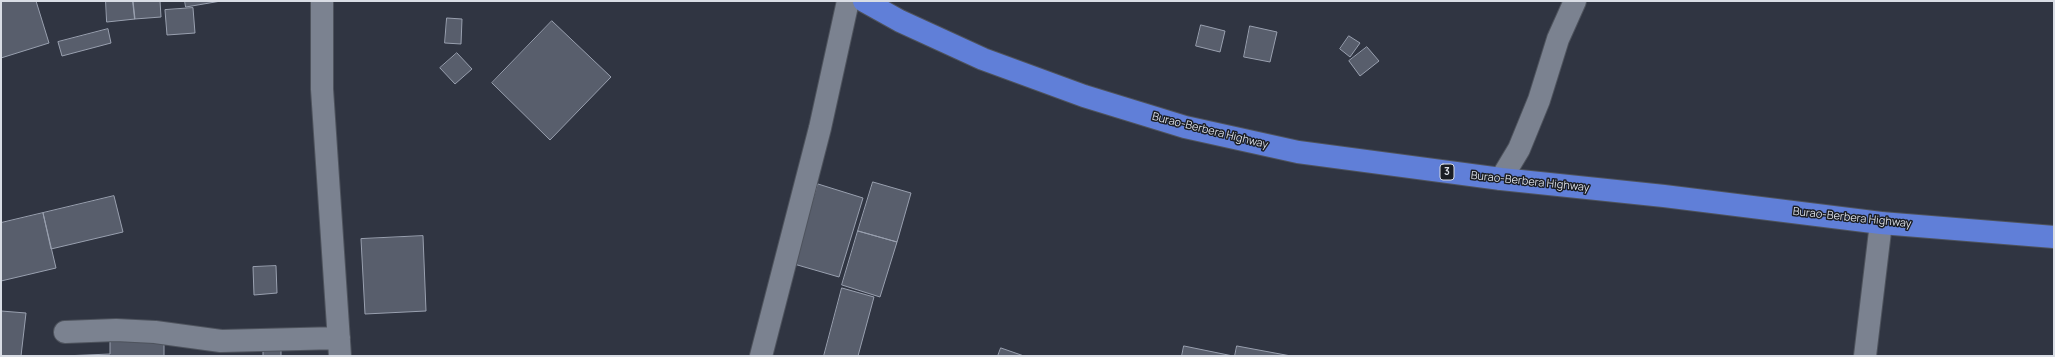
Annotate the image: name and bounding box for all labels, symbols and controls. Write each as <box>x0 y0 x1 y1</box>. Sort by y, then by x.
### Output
street label: Burao-Berbera Highway <box>1151 110 1269 152</box>
road number: 3 <box>1440 164 1454 180</box>
street label: Burao-Berbera Highway <box>1470 169 1590 195</box>
street label: Burao-Berbera Highway <box>1792 205 1912 231</box>

